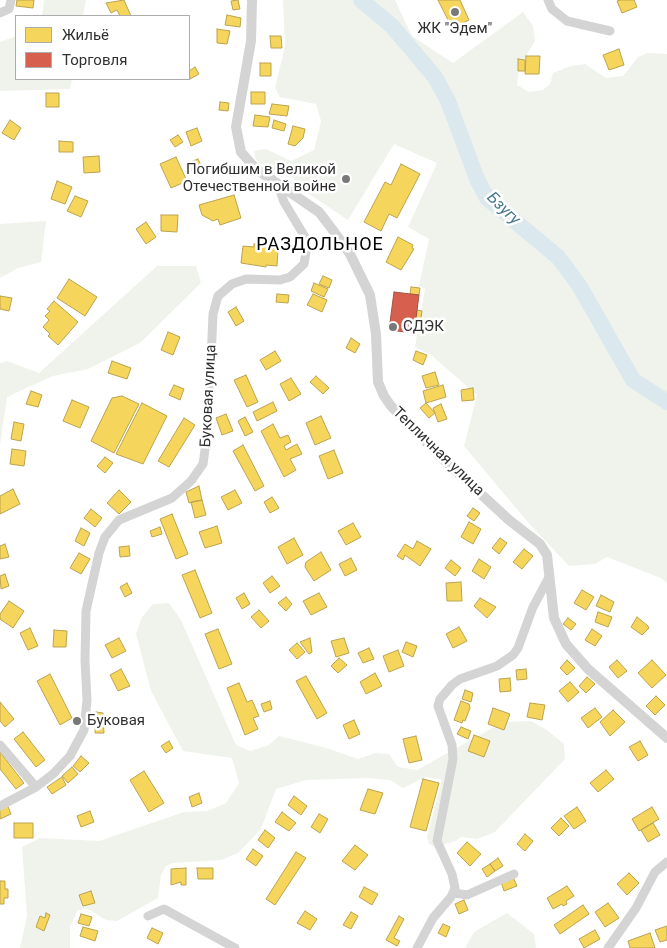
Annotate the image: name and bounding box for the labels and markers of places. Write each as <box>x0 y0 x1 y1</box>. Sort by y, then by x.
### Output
marker: ЖК "Эдем" <box>449 6 461 18</box>
place label: ЖК "Эдем" <box>418 20 492 38</box>
place label: Погибшим в Великой Отечественной войне <box>183 161 336 196</box>
marker: Погибшим в Великой Отечественной войне <box>340 173 352 185</box>
place label: СДЭК <box>403 318 444 336</box>
marker: СДЭК <box>387 321 399 333</box>
place label: Буковая <box>87 712 145 730</box>
marker: Буковая <box>71 715 83 727</box>

